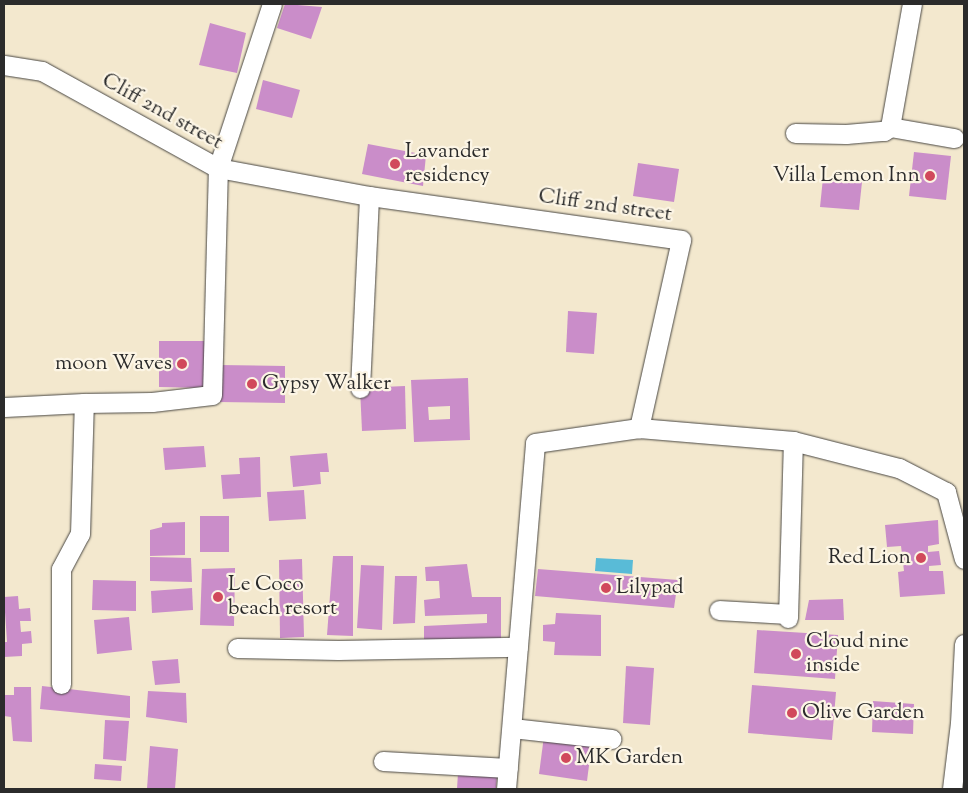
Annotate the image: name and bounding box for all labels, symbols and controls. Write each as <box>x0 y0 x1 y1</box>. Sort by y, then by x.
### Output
street label: Cliff 2nd street <box>97 68 227 156</box>
place label: Lavander residency <box>405 139 490 189</box>
marker: Lavander residency <box>389 158 401 170</box>
place label: Villa Lemon Inn <box>773 163 920 189</box>
marker: Villa Lemon Inn <box>924 170 936 182</box>
street label: Cliff 2nd street <box>537 184 673 228</box>
place label: moon Waves <box>55 351 172 377</box>
marker: moon Waves <box>176 358 188 370</box>
place label: Gypsy Walker <box>262 371 391 397</box>
marker: Gypsy Walker <box>246 378 258 390</box>
place label: Red Lion <box>828 545 911 571</box>
marker: Red Lion <box>915 552 927 564</box>
place label: Le Coco beach resort <box>228 572 337 622</box>
place label: Lilypad <box>616 575 684 601</box>
marker: Lilypad <box>600 582 612 594</box>
marker: Le Coco beach resort <box>212 591 224 603</box>
place label: Cloud nine inside <box>806 629 909 679</box>
marker: Cloud nine inside <box>790 648 802 660</box>
place label: Olive Garden <box>802 700 925 726</box>
marker: Olive Garden <box>786 707 798 719</box>
place label: MK Garden <box>576 745 683 771</box>
marker: MK Garden <box>560 752 572 764</box>

